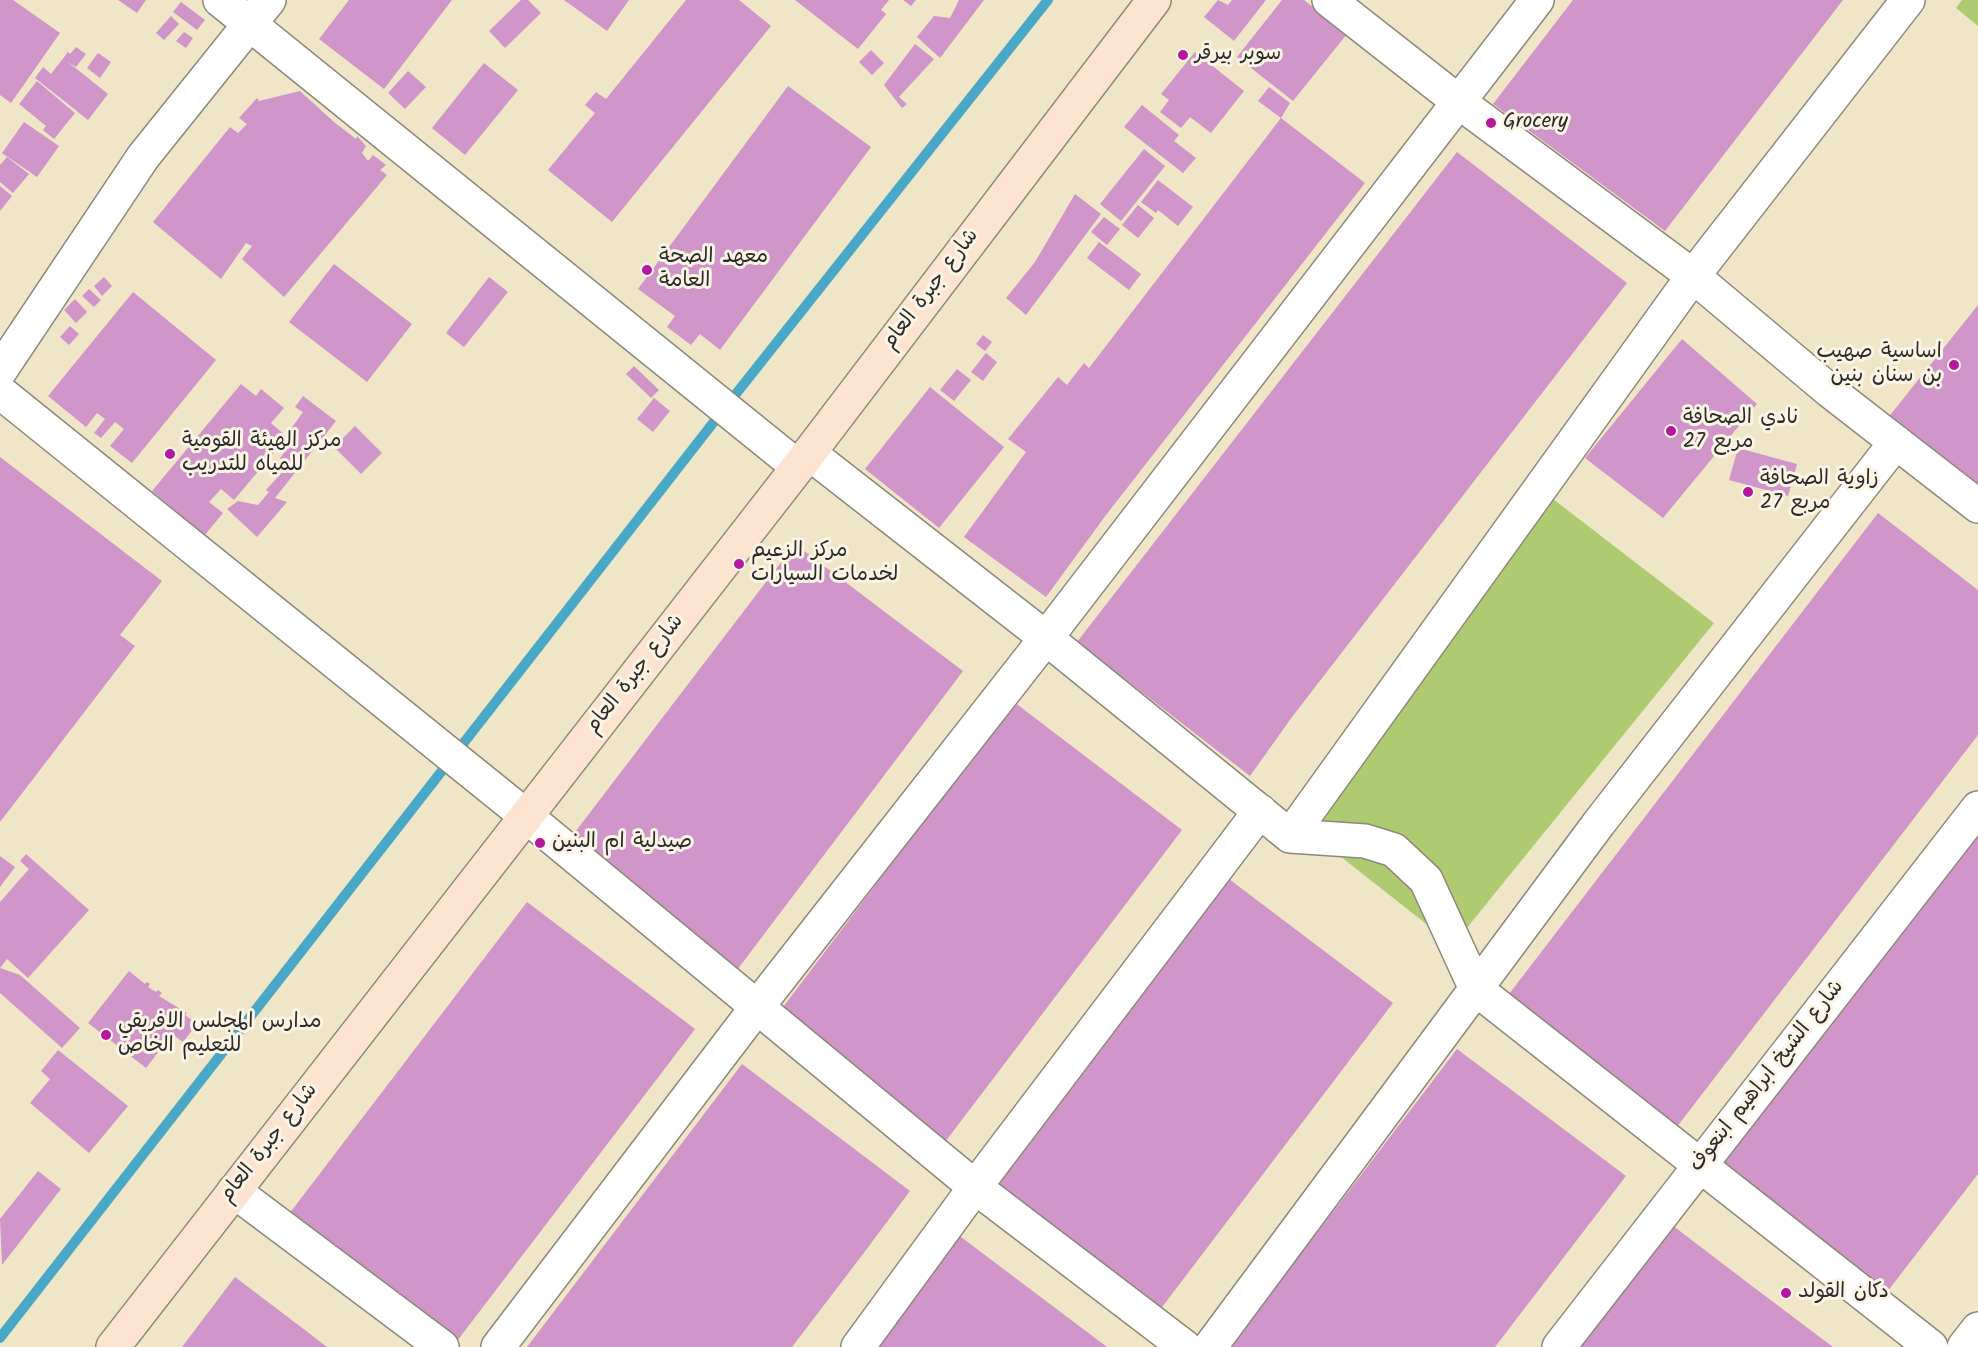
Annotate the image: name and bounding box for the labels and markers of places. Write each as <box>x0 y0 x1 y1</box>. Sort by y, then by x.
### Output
place label: سوبر بيرقر <box>1195 42 1281 68</box>
marker: سوبر بيرقر <box>1176 48 1190 62</box>
place label: Grocery <box>1503 110 1568 136</box>
marker: Grocery <box>1484 116 1498 130</box>
place label: معهد الصحة العامة <box>659 245 768 295</box>
marker: معهد الصحة العامة <box>640 263 654 277</box>
place label: اساسية صهيب بن سنان بنين <box>1816 340 1942 390</box>
marker: اساسية صهيب بن سنان بنين <box>1947 358 1961 372</box>
place label: نادي الصحافة مربع 27 <box>1683 406 1798 456</box>
marker: نادي الصحافة مربع 27 <box>1664 424 1678 438</box>
place label: مركز الهيئة القومية للمياه للتدريب <box>182 429 341 479</box>
marker: مركز الهيئة القومية للمياه للتدريب <box>163 447 177 461</box>
place label: زاوية الصحافة مربع 27 <box>1760 467 1879 517</box>
marker: زاوية الصحافة مربع 27 <box>1741 485 1755 499</box>
place label: مركز الزعيم لخدمات السيارات <box>751 539 898 589</box>
marker: مركز الزعيم لخدمات السيارات <box>732 557 746 571</box>
place label: صيدلية ام البنين <box>552 830 692 856</box>
marker: صيدلية ام البنين <box>533 836 547 850</box>
place label: مدارس المجلس الافريقي للتعليم الخاص <box>118 1010 322 1060</box>
marker: مدارس المجلس الافريقي للتعليم الخاص <box>99 1028 113 1042</box>
place label: دكان القولد <box>1798 1280 1889 1306</box>
marker: دكان القولد <box>1779 1286 1793 1300</box>

